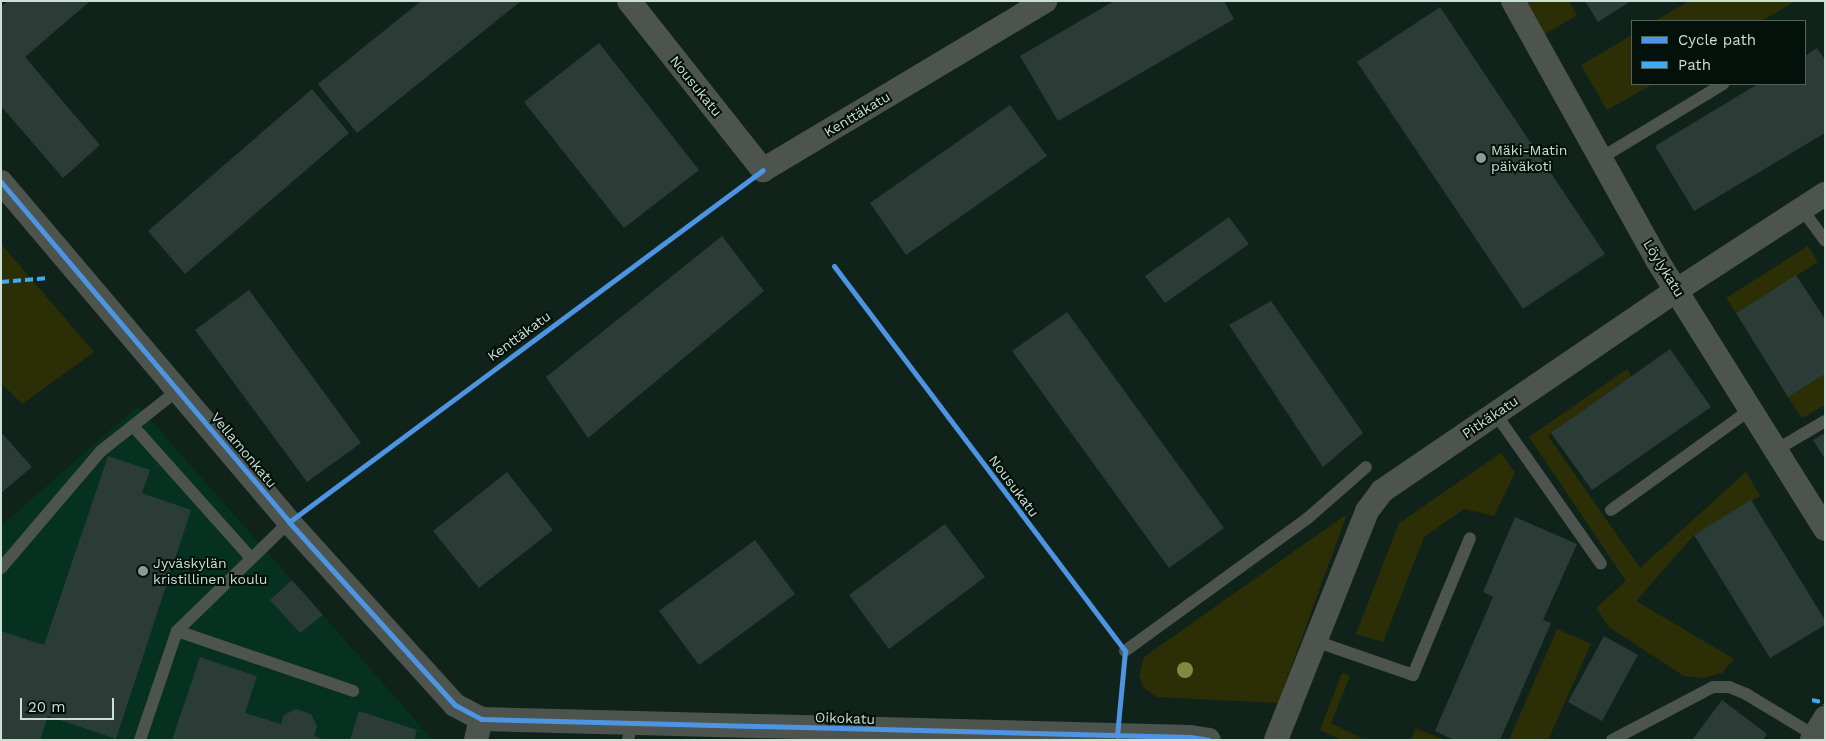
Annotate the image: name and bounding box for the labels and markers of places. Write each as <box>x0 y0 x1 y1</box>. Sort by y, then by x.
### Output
place label: Mäki-Matin päiväkoti <box>1491 142 1567 174</box>
marker: Mäki-Matin päiväkoti <box>1475 152 1487 164</box>
place label: Jyväskylän kristillinen koulu <box>153 555 267 588</box>
marker: Jyväskylän kristillinen koulu <box>137 565 149 577</box>

